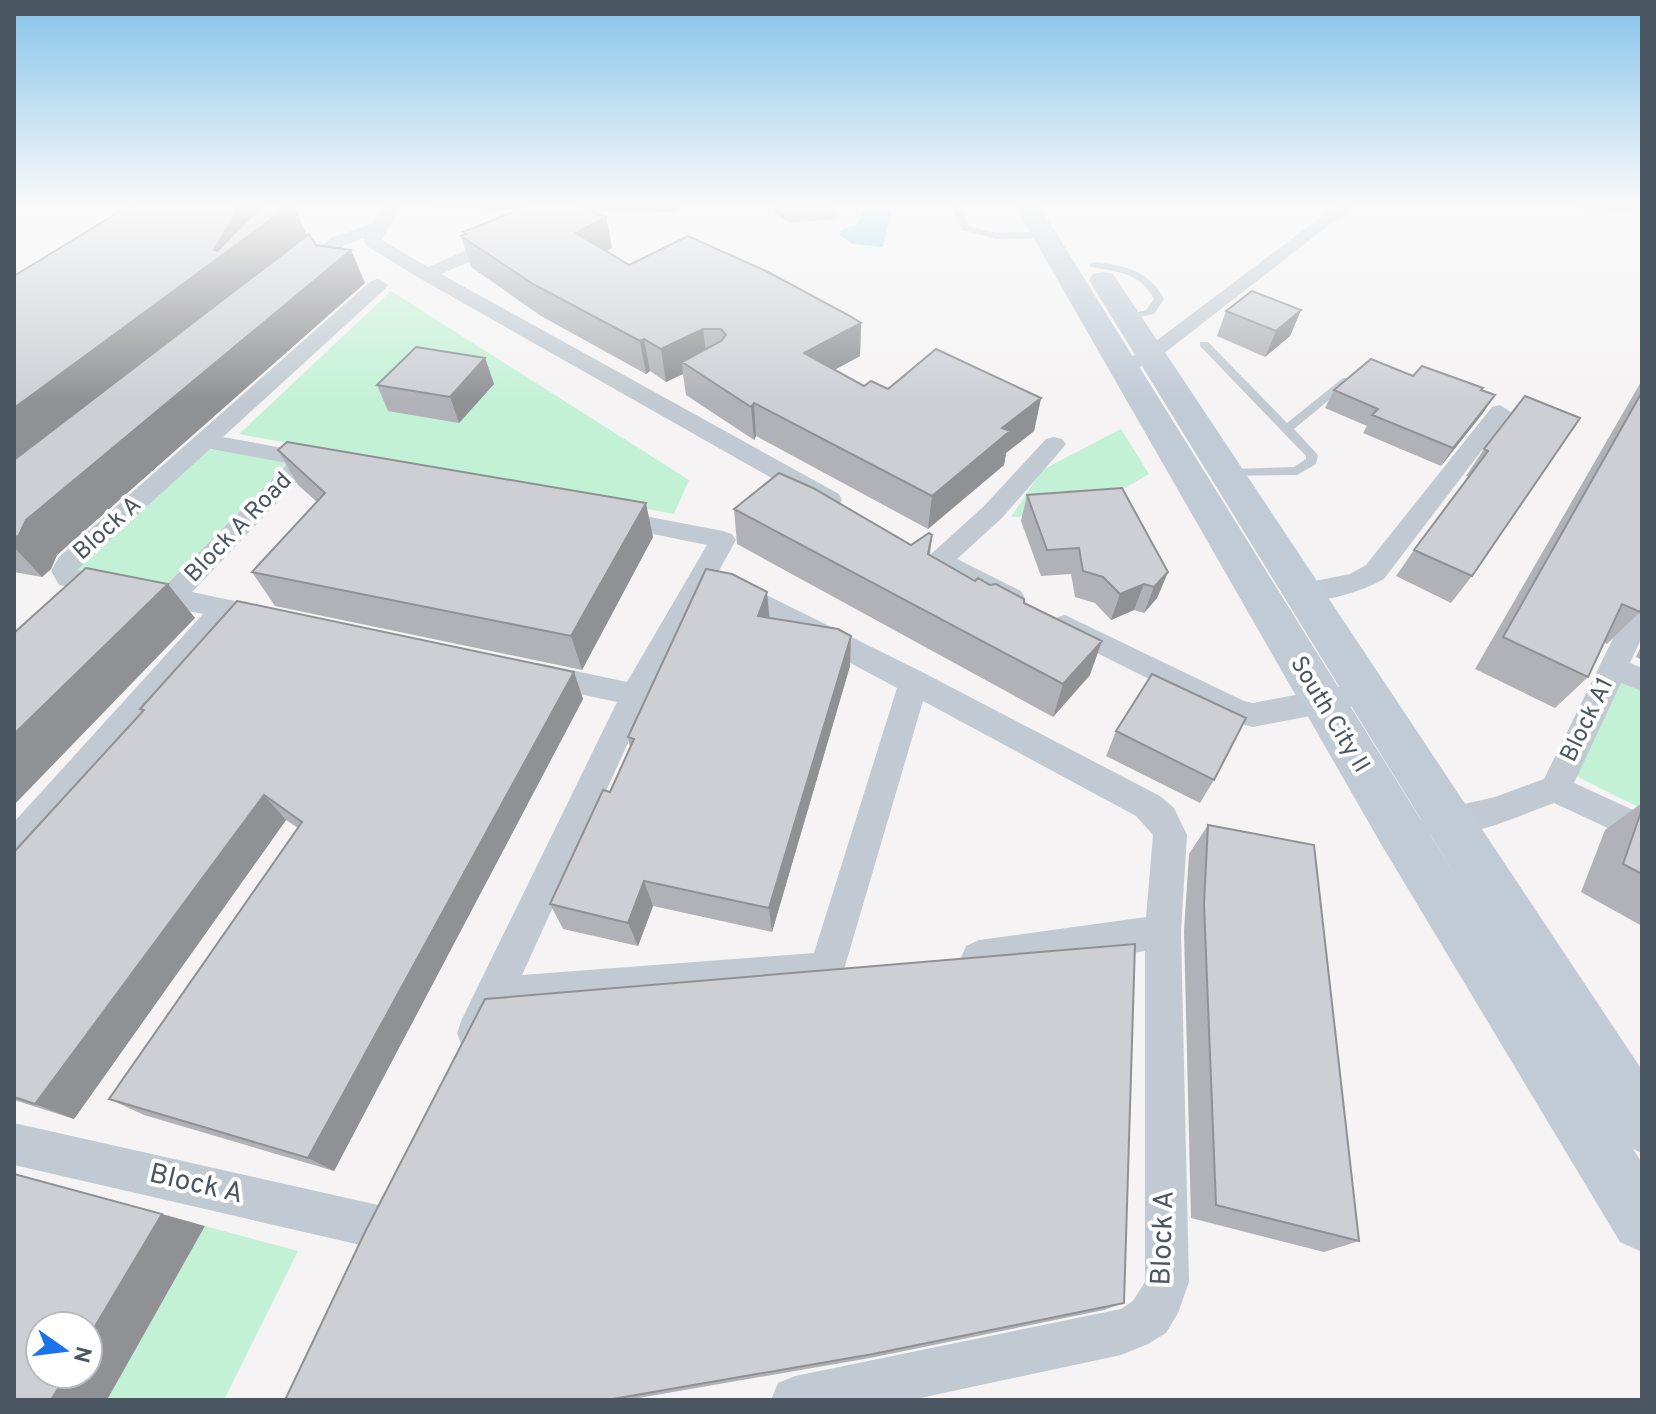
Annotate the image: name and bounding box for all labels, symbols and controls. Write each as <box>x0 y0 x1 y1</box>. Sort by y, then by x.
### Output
street label: Block A Road <box>179 467 299 589</box>
street label: Block A <box>68 491 148 567</box>
street label: South City II <box>1282 651 1376 779</box>
street label: Block A1 <box>1555 673 1621 767</box>
street label: Block A <box>146 1157 246 1213</box>
street label: Block A <box>1144 1190 1184 1286</box>
north arrow <box>24 1310 104 1390</box>
text: N <box>66 1343 96 1365</box>

